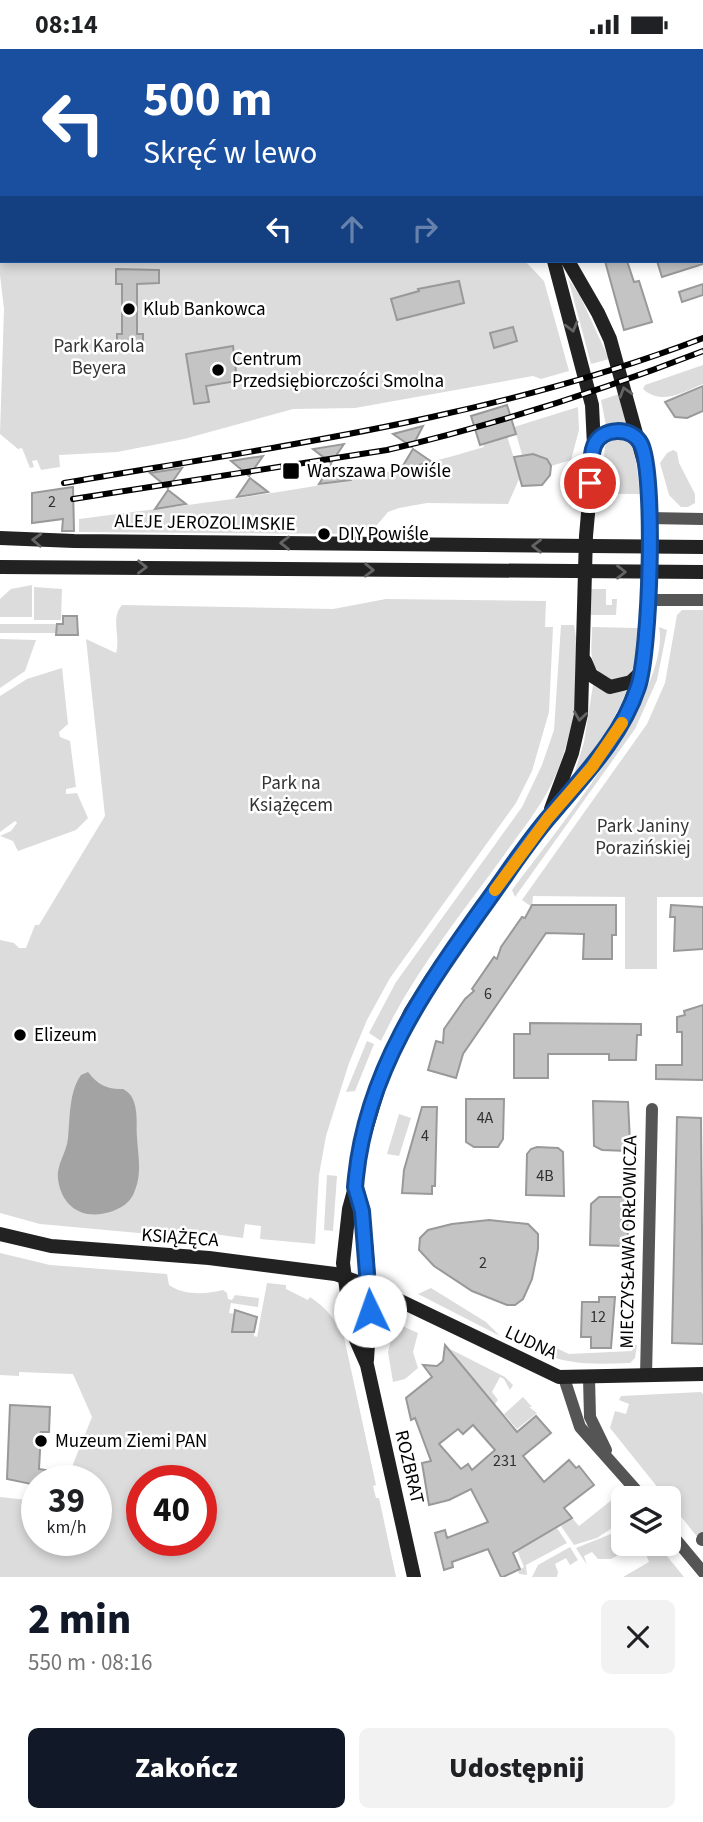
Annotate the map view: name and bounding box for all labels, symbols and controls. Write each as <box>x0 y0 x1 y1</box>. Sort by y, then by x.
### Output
text: 08:14 <box>35 6 98 43</box>
text: 500 m <box>143 65 272 135</box>
icon: left <box>28 77 119 168</box>
text: Skręć w lewo <box>143 130 317 176</box>
icon: left <box>260 210 298 248</box>
icon: ahead <box>333 210 371 248</box>
icon: right <box>406 210 444 248</box>
place label: Klub Bankowca <box>143 296 266 323</box>
marker: Klub Bankowca <box>121 301 137 317</box>
one-way arrow <box>564 321 578 333</box>
park label: Park Karola Beyera <box>53 333 145 382</box>
place label: Centrum Przedsiębiorczości Smolna <box>232 346 444 395</box>
marker: Centrum Przedsiębiorczości Smolna <box>210 362 226 378</box>
one-way arrow <box>619 386 634 398</box>
pin <box>560 453 620 513</box>
place label: Warszawa Powiśle <box>307 458 451 485</box>
marker: Warszawa Powiśle <box>281 461 301 481</box>
icon: arrive <box>571 464 609 502</box>
house number: 2 <box>48 491 56 513</box>
street label: ALEJE JEROZOLIMSKIE <box>114 508 296 538</box>
place label: DIY Powiśle <box>338 521 429 548</box>
marker: DIY Powiśle <box>316 526 332 542</box>
one-way arrow <box>31 532 42 547</box>
one-way arrow <box>279 535 290 551</box>
one-way arrow <box>531 538 542 554</box>
one-way arrow <box>137 560 148 575</box>
one-way arrow <box>364 562 375 577</box>
one-way arrow <box>617 564 627 580</box>
one-way arrow <box>573 710 588 722</box>
park label: Park na Książęcem <box>249 770 333 819</box>
park label: Park Janiny Porazińskiej <box>595 813 691 862</box>
house number: 6 <box>484 983 492 1005</box>
place label: Elizeum <box>34 1022 97 1049</box>
marker: Elizeum <box>12 1027 28 1043</box>
house number: 4A <box>477 1107 494 1129</box>
house number: 4 <box>421 1125 429 1147</box>
street label: MIECZYSŁAWA ORŁOWICZA <box>614 1134 644 1349</box>
house number: 4B <box>536 1165 554 1187</box>
street label: KSIĄŻĘCA <box>140 1222 220 1254</box>
house number: 2 <box>479 1252 487 1274</box>
position arrow <box>333 1274 407 1348</box>
house number: 12 <box>590 1306 606 1328</box>
street label: LUDNA <box>500 1319 562 1367</box>
place label: Muzeum Ziemi PAN <box>55 1428 207 1455</box>
street label: ROZBRAT <box>387 1428 431 1506</box>
marker: Muzeum Ziemi PAN <box>33 1433 49 1449</box>
house number: 231 <box>493 1450 517 1472</box>
speed limit sign: 40 <box>126 1465 217 1556</box>
text: 39 <box>48 1476 85 1526</box>
map controls <box>611 1486 681 1556</box>
button: layers <box>611 1486 681 1556</box>
text: km/h <box>47 1515 86 1540</box>
text: 2 min <box>28 1590 131 1650</box>
button: close <box>601 1600 675 1674</box>
text: 550 m · 08:16 <box>28 1646 152 1679</box>
button: Zakończ <box>28 1728 345 1808</box>
button: Udostępnij <box>359 1728 675 1808</box>

